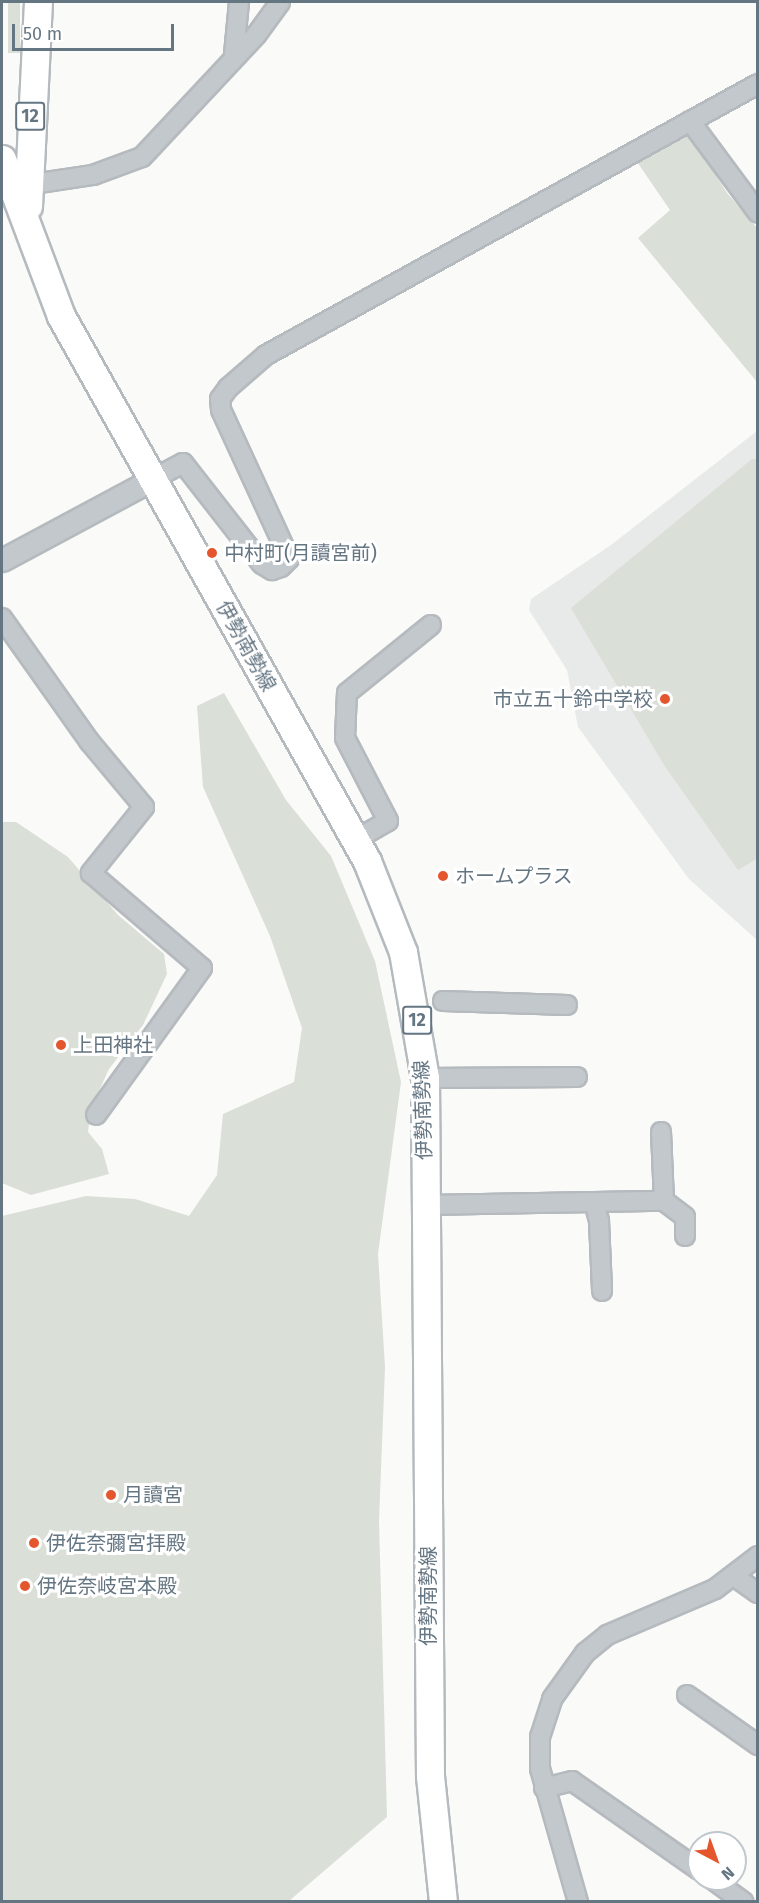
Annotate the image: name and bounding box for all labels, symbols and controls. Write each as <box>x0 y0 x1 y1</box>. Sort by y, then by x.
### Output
scale bar <box>15 12 177 50</box>
text: 50 m <box>23 23 62 45</box>
road number: 12 <box>15 101 45 131</box>
place label: 中村町(月讀宮前) <box>224 541 377 565</box>
marker: 中村町(月讀宮前) <box>205 546 219 560</box>
street label: 伊勢南勢線 <box>211 596 281 696</box>
place label: 市立五十鈴中学校 <box>493 687 653 711</box>
marker: 市立五十鈴中学校 <box>658 692 672 706</box>
place label: ホームプラス <box>455 864 575 888</box>
marker: ホームプラス <box>436 869 450 883</box>
road number: 12 <box>402 1005 432 1035</box>
place label: 上田神社 <box>73 1033 153 1057</box>
marker: 上田神社 <box>54 1038 68 1052</box>
street label: 伊勢南勢線 <box>409 1060 437 1160</box>
place label: 月讀宮 <box>123 1483 183 1507</box>
marker: 月讀宮 <box>104 1488 118 1502</box>
place label: 伊佐奈彌宮拝殿 <box>46 1531 186 1555</box>
marker: 伊佐奈彌宮拝殿 <box>27 1536 41 1550</box>
street label: 伊勢南勢線 <box>416 1546 440 1646</box>
place label: 伊佐奈岐宮本殿 <box>37 1574 177 1598</box>
marker: 伊佐奈岐宮本殿 <box>18 1579 32 1593</box>
north arrow <box>687 1831 747 1891</box>
text: N <box>718 1863 738 1884</box>

